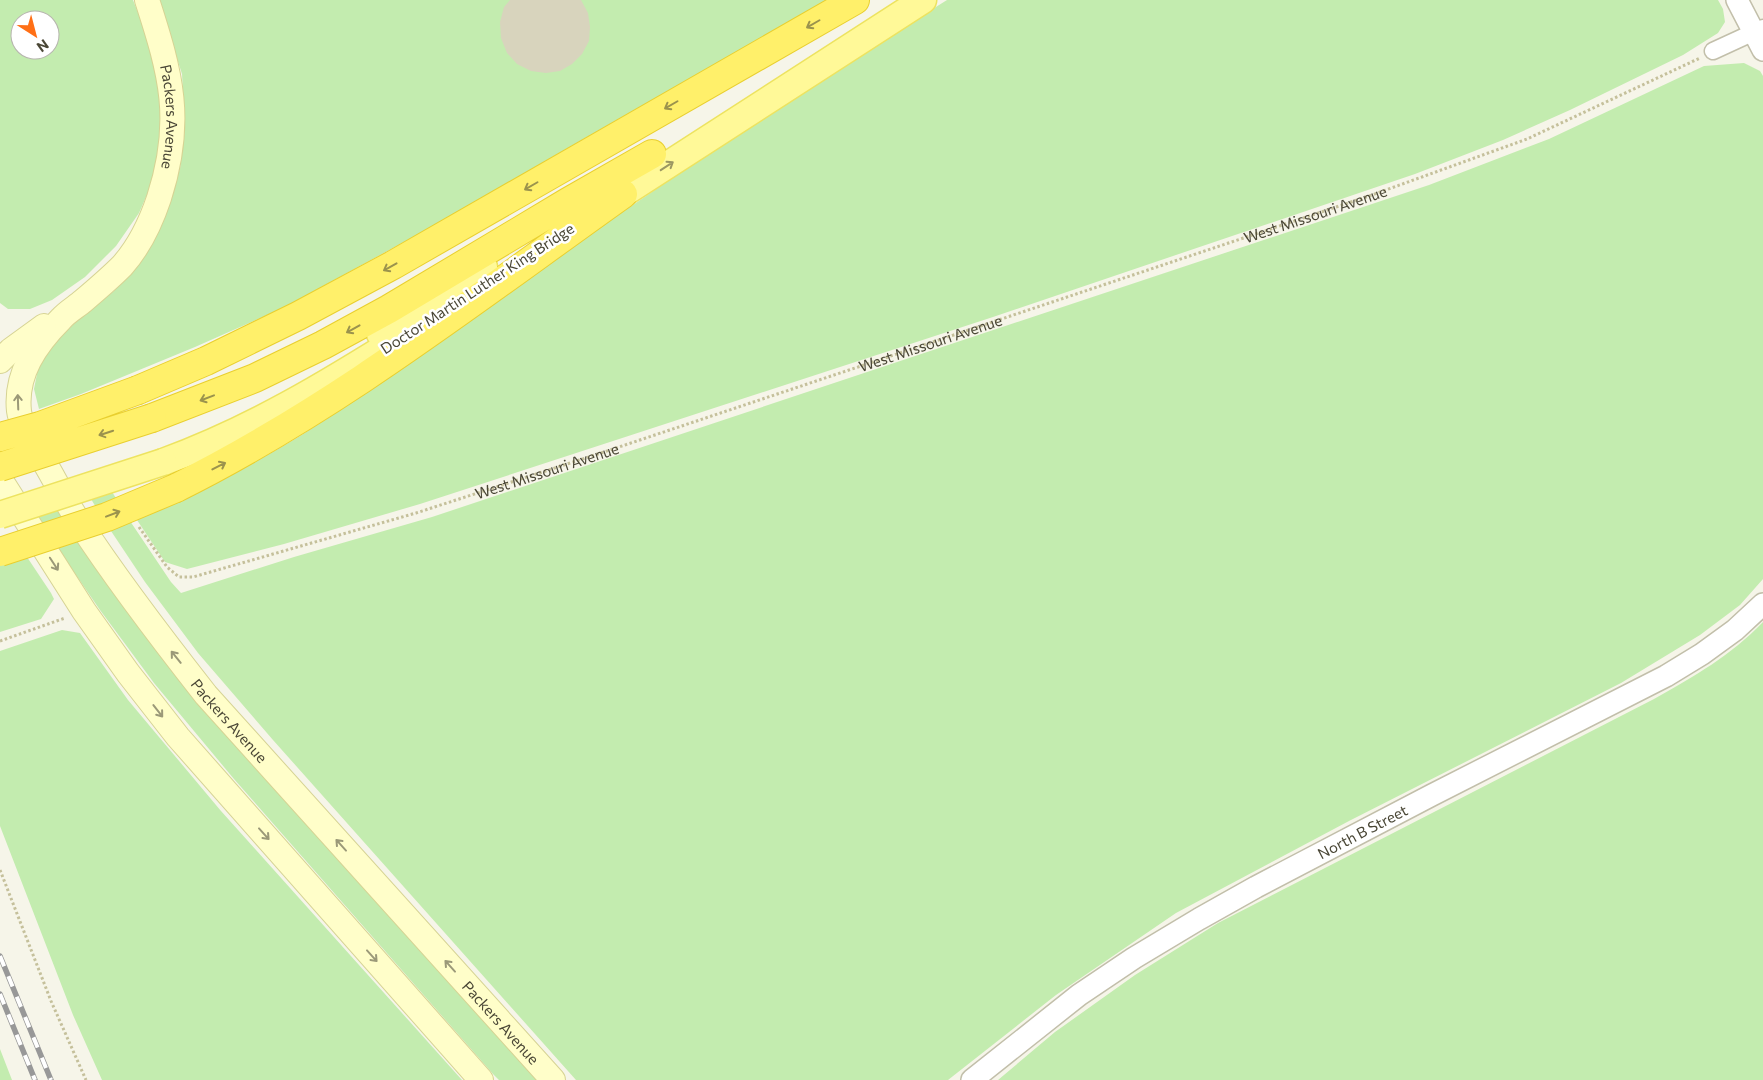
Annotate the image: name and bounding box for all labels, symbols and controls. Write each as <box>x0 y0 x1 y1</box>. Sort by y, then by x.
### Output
north arrow <box>10 10 60 60</box>
one-way arrow <box>806 20 820 30</box>
text: N <box>34 36 52 56</box>
street label: Packers Avenue <box>157 63 182 171</box>
one-way arrow <box>665 100 679 110</box>
one-way arrow <box>660 160 674 171</box>
one-way arrow <box>524 181 538 191</box>
street label: West Missouri Avenue <box>1241 181 1389 246</box>
street label: Doctor Martin Luther King Bridge <box>377 219 577 357</box>
one-way arrow <box>382 262 397 272</box>
street label: West Missouri Avenue <box>856 311 1004 375</box>
one-way arrow <box>347 324 361 334</box>
one-way arrow <box>14 394 23 410</box>
one-way arrow <box>199 394 215 403</box>
one-way arrow <box>98 429 114 438</box>
street label: West Missouri Avenue <box>473 439 621 502</box>
one-way arrow <box>212 461 227 471</box>
one-way arrow <box>105 509 120 518</box>
one-way arrow <box>49 557 59 571</box>
one-way arrow <box>171 651 182 664</box>
street label: Packers Avenue <box>188 675 271 766</box>
one-way arrow <box>152 705 163 718</box>
street label: North B Street <box>1314 801 1410 862</box>
one-way arrow <box>258 828 270 841</box>
one-way arrow <box>335 838 347 851</box>
one-way arrow <box>366 950 378 963</box>
one-way arrow <box>444 959 456 972</box>
street label: Packers Avenue <box>459 977 543 1068</box>

